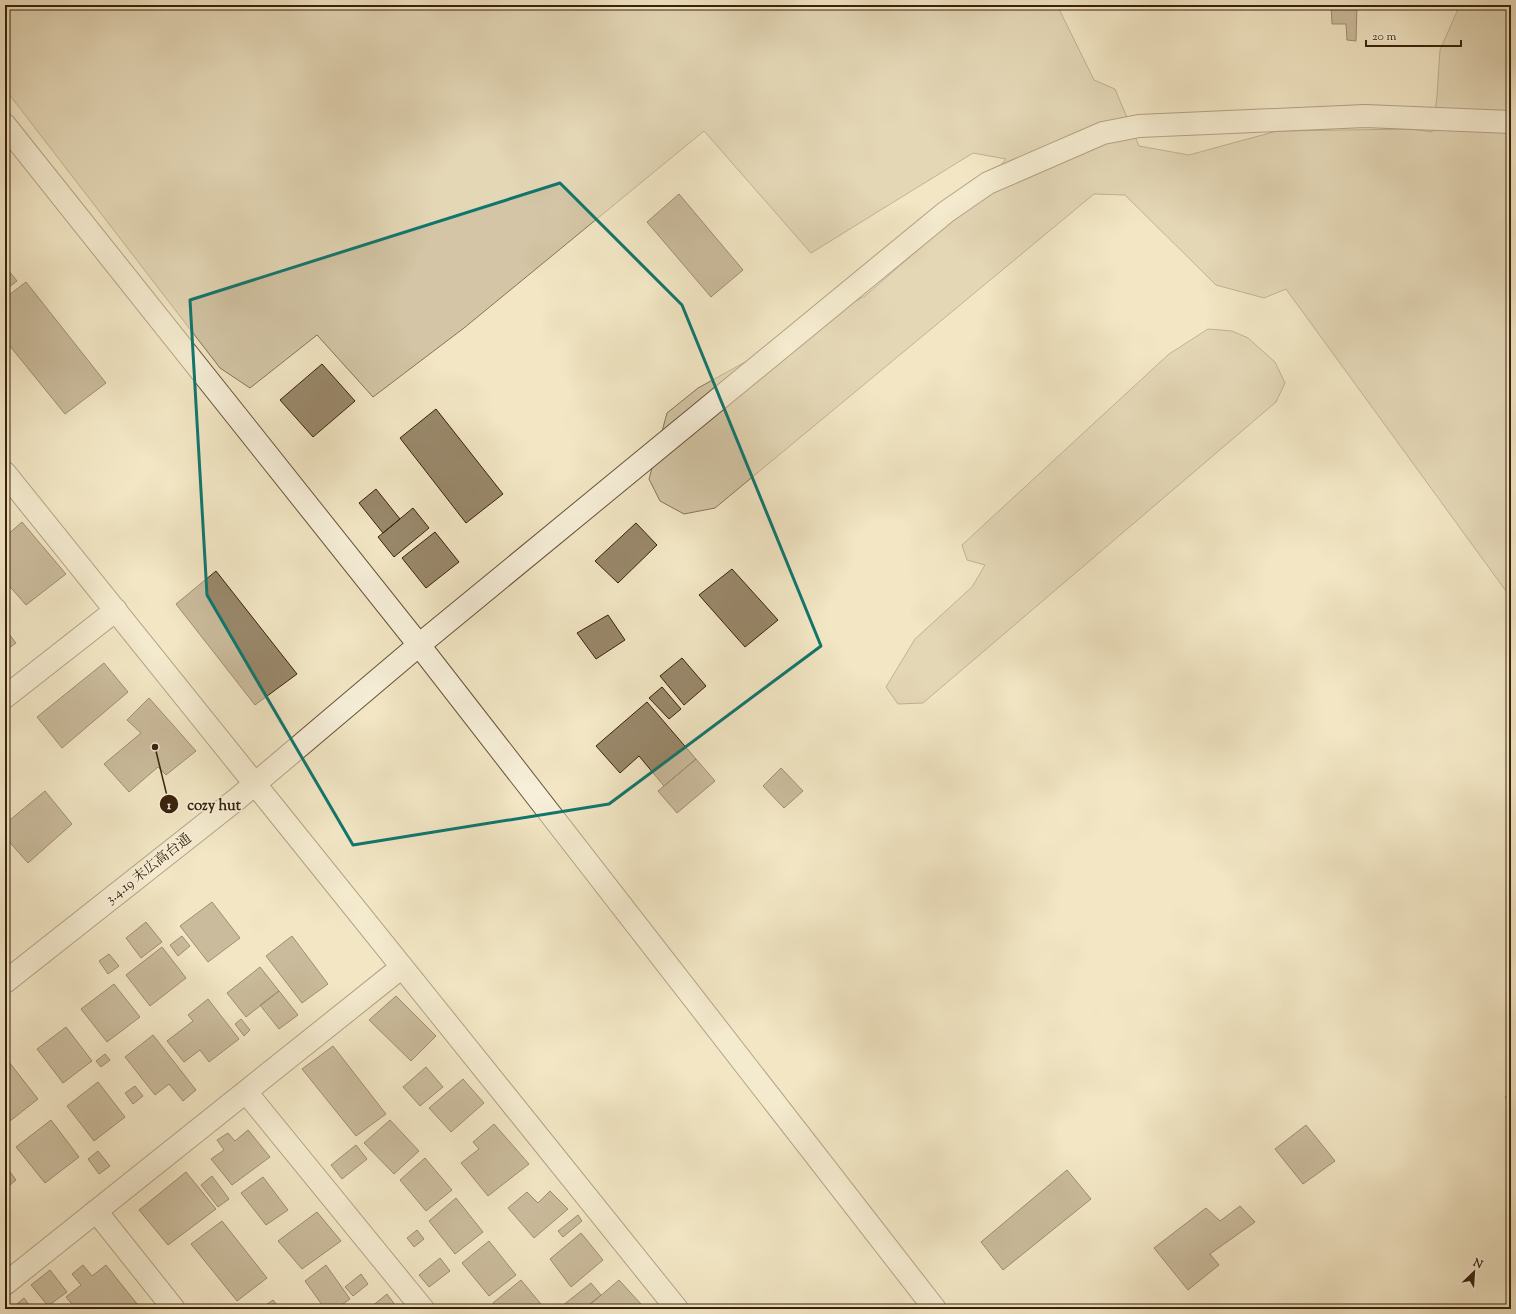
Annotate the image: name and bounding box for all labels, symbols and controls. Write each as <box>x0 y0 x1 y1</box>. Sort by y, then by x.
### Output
scale bar <box>1366 22 1461 48</box>
text: 20 m <box>1372 28 1397 46</box>
callout: cozy hut <box>159 791 249 818</box>
text: cozy hut <box>187 796 242 817</box>
text: 1 <box>166 797 172 815</box>
street label: 3.4.19 末広高台通 <box>102 830 196 910</box>
north arrow <box>1454 1252 1494 1292</box>
text: N <box>1470 1254 1485 1273</box>

